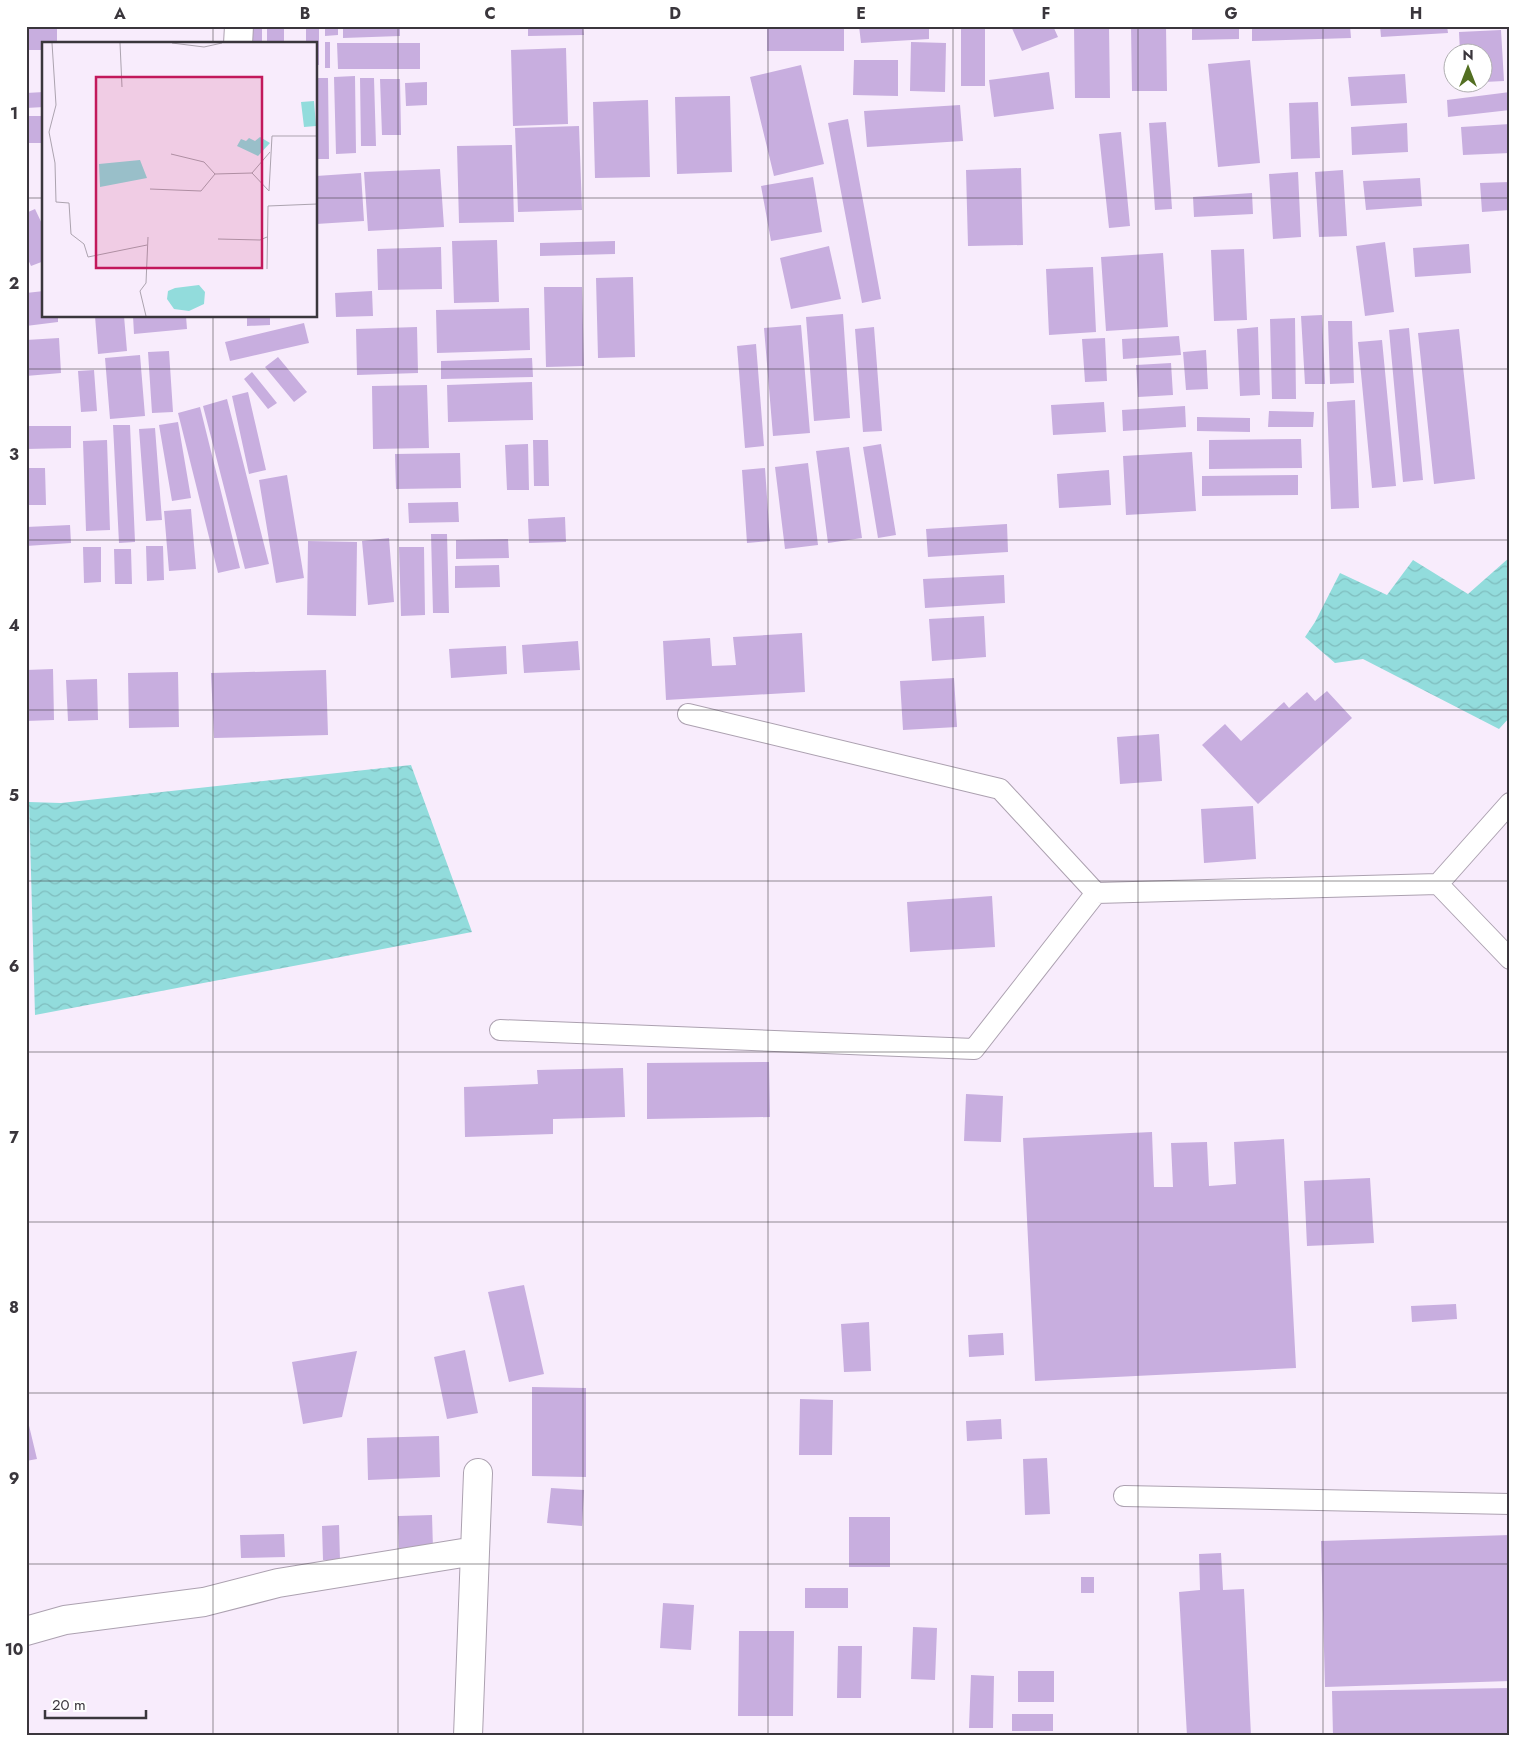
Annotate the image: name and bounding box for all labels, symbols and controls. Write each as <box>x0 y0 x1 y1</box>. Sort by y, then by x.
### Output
text: A <box>113 2 126 25</box>
text: B <box>300 2 310 25</box>
text: C <box>484 2 496 25</box>
text: D <box>669 2 681 25</box>
text: E <box>856 2 866 25</box>
text: F <box>1042 2 1050 25</box>
text: G <box>1224 2 1238 25</box>
text: H <box>1410 2 1422 25</box>
inset map <box>42 42 318 318</box>
north arrow <box>1444 42 1494 92</box>
text: N <box>1462 45 1474 65</box>
text: 1 <box>10 102 18 125</box>
text: 2 <box>9 272 19 295</box>
text: 3 <box>9 443 19 466</box>
text: 4 <box>8 614 20 637</box>
text: 5 <box>9 784 19 807</box>
text: 6 <box>9 955 19 978</box>
text: 7 <box>9 1126 19 1149</box>
text: 8 <box>9 1296 19 1319</box>
text: 9 <box>9 1467 19 1490</box>
text: 10 <box>5 1638 23 1661</box>
scale bar <box>45 1687 146 1719</box>
text: 20 m <box>52 1694 86 1716</box>

